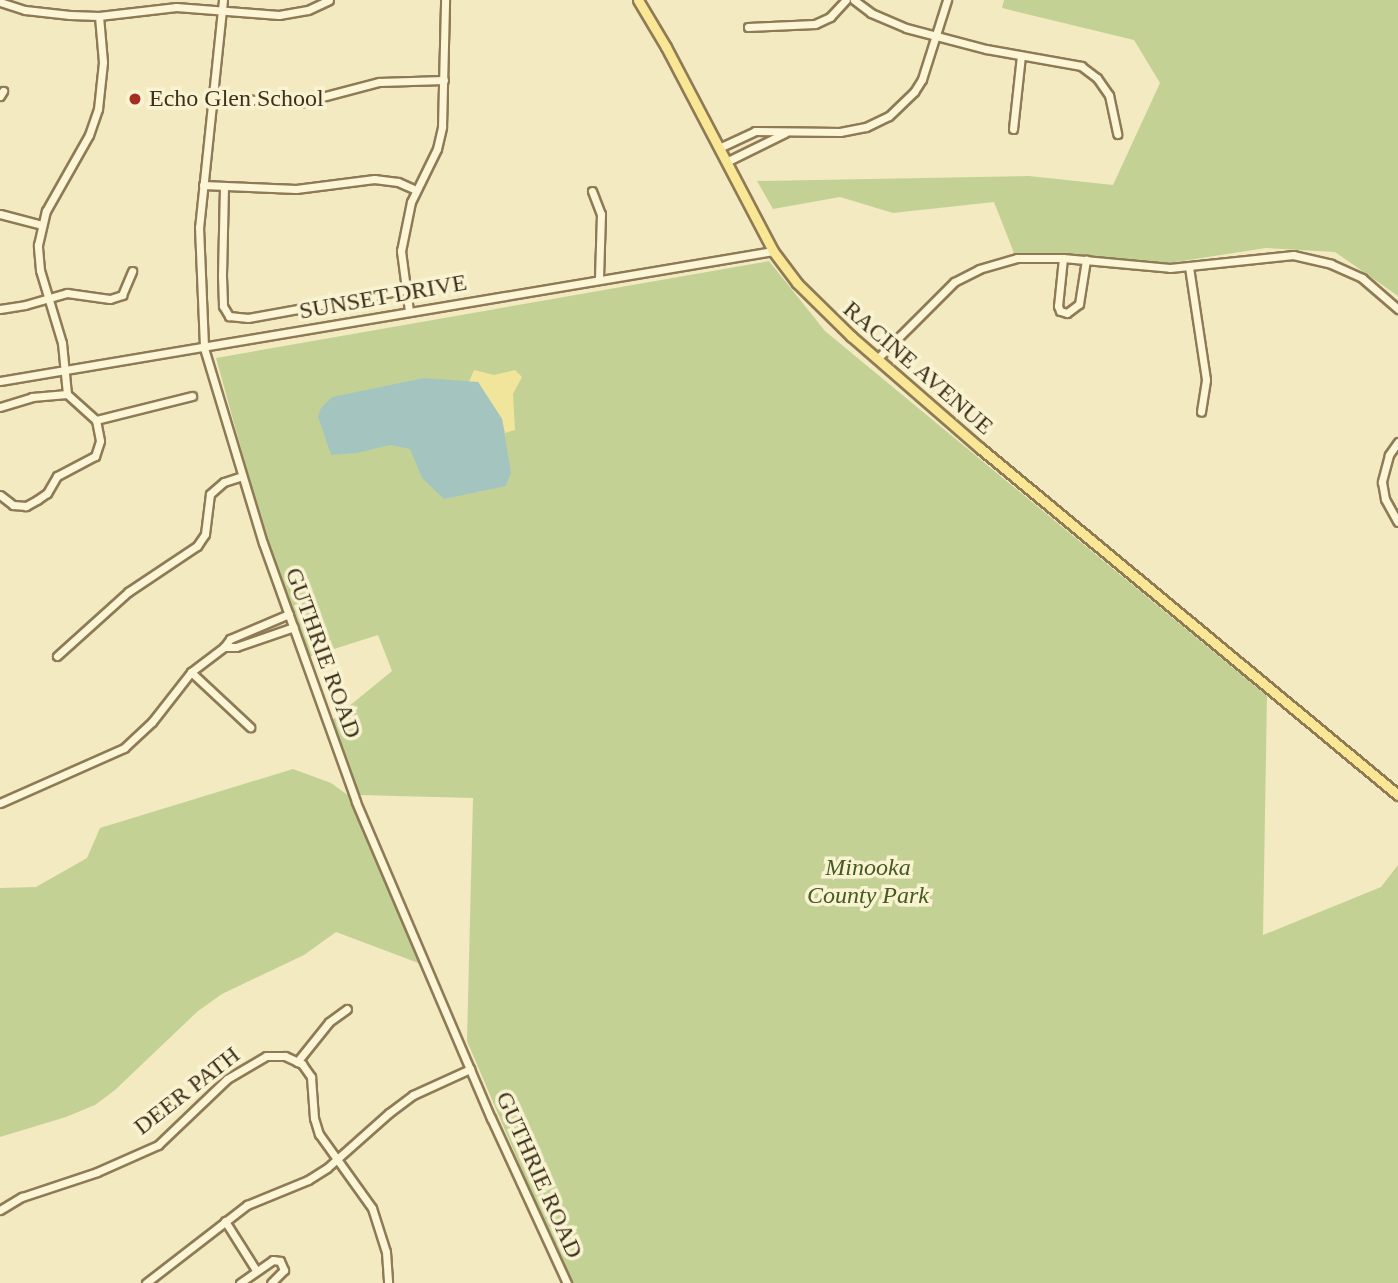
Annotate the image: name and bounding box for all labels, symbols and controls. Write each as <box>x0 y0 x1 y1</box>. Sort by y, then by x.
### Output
place label: Echo Glen School <box>149 85 324 113</box>
marker: Echo Glen School <box>127 91 143 107</box>
street label: SUNSET DRIVE <box>297 268 469 326</box>
street label: RACINE AVENUE <box>837 295 999 441</box>
street label: GUTHRIE ROAD <box>279 564 367 742</box>
park label: Minooka County Park <box>807 854 929 910</box>
street label: DEER PATH <box>128 1041 246 1141</box>
street label: GUTHRIE ROAD <box>489 1087 589 1263</box>

